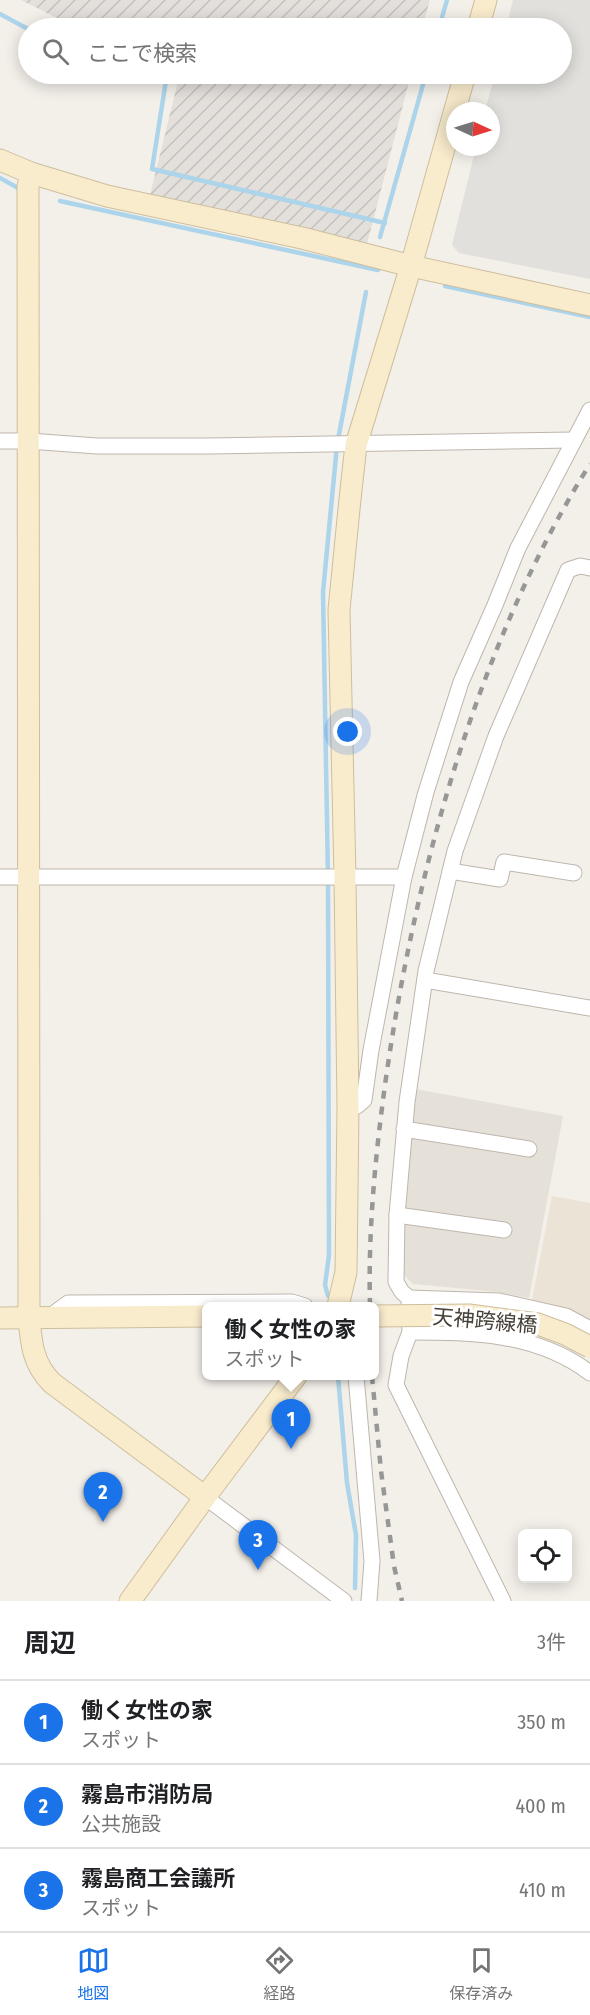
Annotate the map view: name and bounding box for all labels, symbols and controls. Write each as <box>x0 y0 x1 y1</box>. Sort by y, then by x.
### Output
search box <box>18 18 572 84</box>
icon: search <box>39 35 72 68</box>
text: ここで検索 <box>87 40 197 67</box>
north arrow <box>446 102 500 156</box>
your location <box>333 717 362 746</box>
popup <box>202 1302 379 1380</box>
street label: 天神跨線橋 <box>432 1303 538 1339</box>
text: 働く女性の家 <box>224 1316 357 1343</box>
text: スポット <box>224 1347 304 1371</box>
pin: 1 <box>272 1400 310 1449</box>
pin: 2 <box>84 1472 122 1522</box>
pin: 3 <box>238 1520 278 1570</box>
map controls <box>518 1529 572 1583</box>
button: locate <box>518 1529 572 1583</box>
text: 周辺 <box>24 1628 76 1659</box>
text: 3件 <box>537 1630 566 1654</box>
text: 働く女性の家 <box>81 1697 213 1724</box>
text: 1 <box>39 1710 48 1734</box>
text: 350 m <box>517 1710 566 1734</box>
text: スポット <box>81 1728 161 1752</box>
text: 霧島市消防局 <box>81 1781 213 1808</box>
text: 2 <box>39 1794 48 1818</box>
text: 400 m <box>515 1794 566 1818</box>
text: 公共施設 <box>81 1812 161 1836</box>
text: 霧島商工会議所 <box>81 1865 235 1892</box>
text: 3 <box>39 1878 48 1902</box>
text: 410 m <box>519 1878 566 1902</box>
text: スポット <box>81 1896 161 1920</box>
tab: 地図 <box>77 1944 110 2004</box>
tab: 経路 <box>263 1944 296 2004</box>
tab: 保存済み <box>449 1944 513 2004</box>

